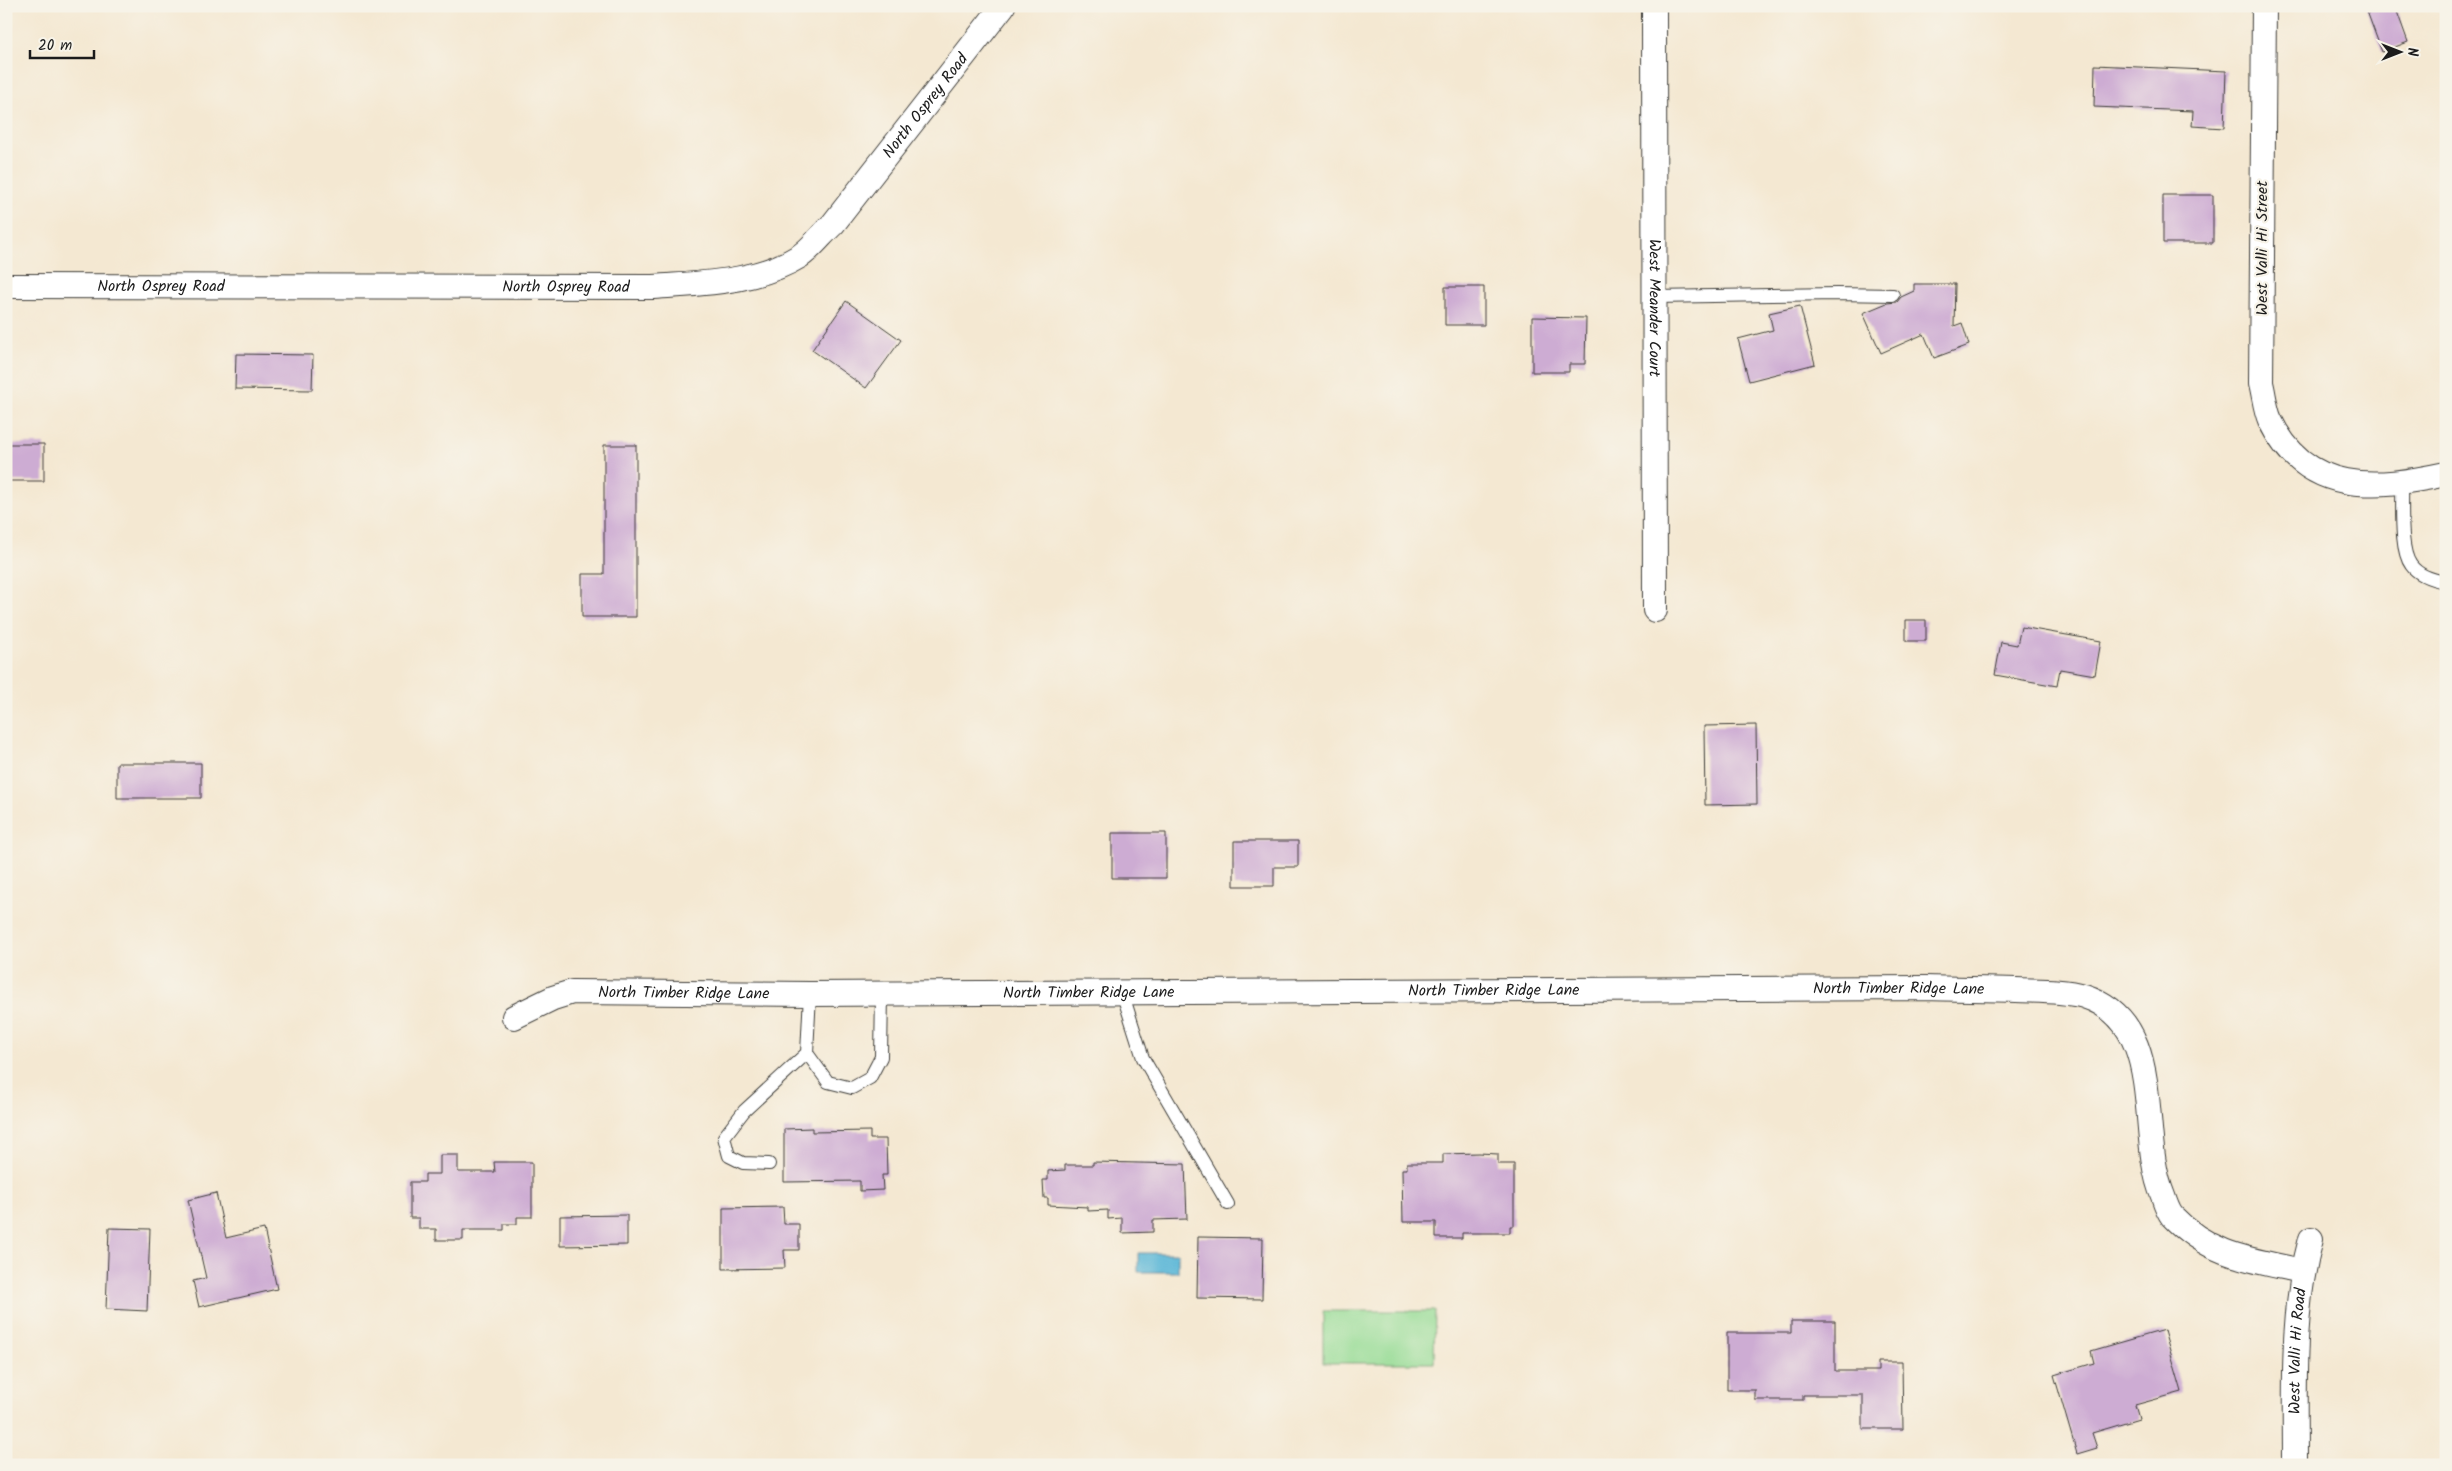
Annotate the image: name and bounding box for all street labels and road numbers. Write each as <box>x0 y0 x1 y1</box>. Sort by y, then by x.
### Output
street label: North Osprey Road <box>876 47 975 164</box>
street label: West Valli Hi Street <box>2250 180 2275 315</box>
street label: West Meander Court <box>1642 239 1667 378</box>
street label: North Osprey Road <box>97 274 226 299</box>
street label: North Osprey Road <box>502 274 631 299</box>
street label: North Timber Ridge Lane <box>1813 975 1985 1002</box>
street label: North Timber Ridge Lane <box>1408 977 1579 1003</box>
street label: North Timber Ridge Lane <box>598 980 770 1006</box>
street label: North Timber Ridge Lane <box>1003 980 1174 1005</box>
street label: West Valli Hi Road <box>2282 1285 2313 1414</box>

